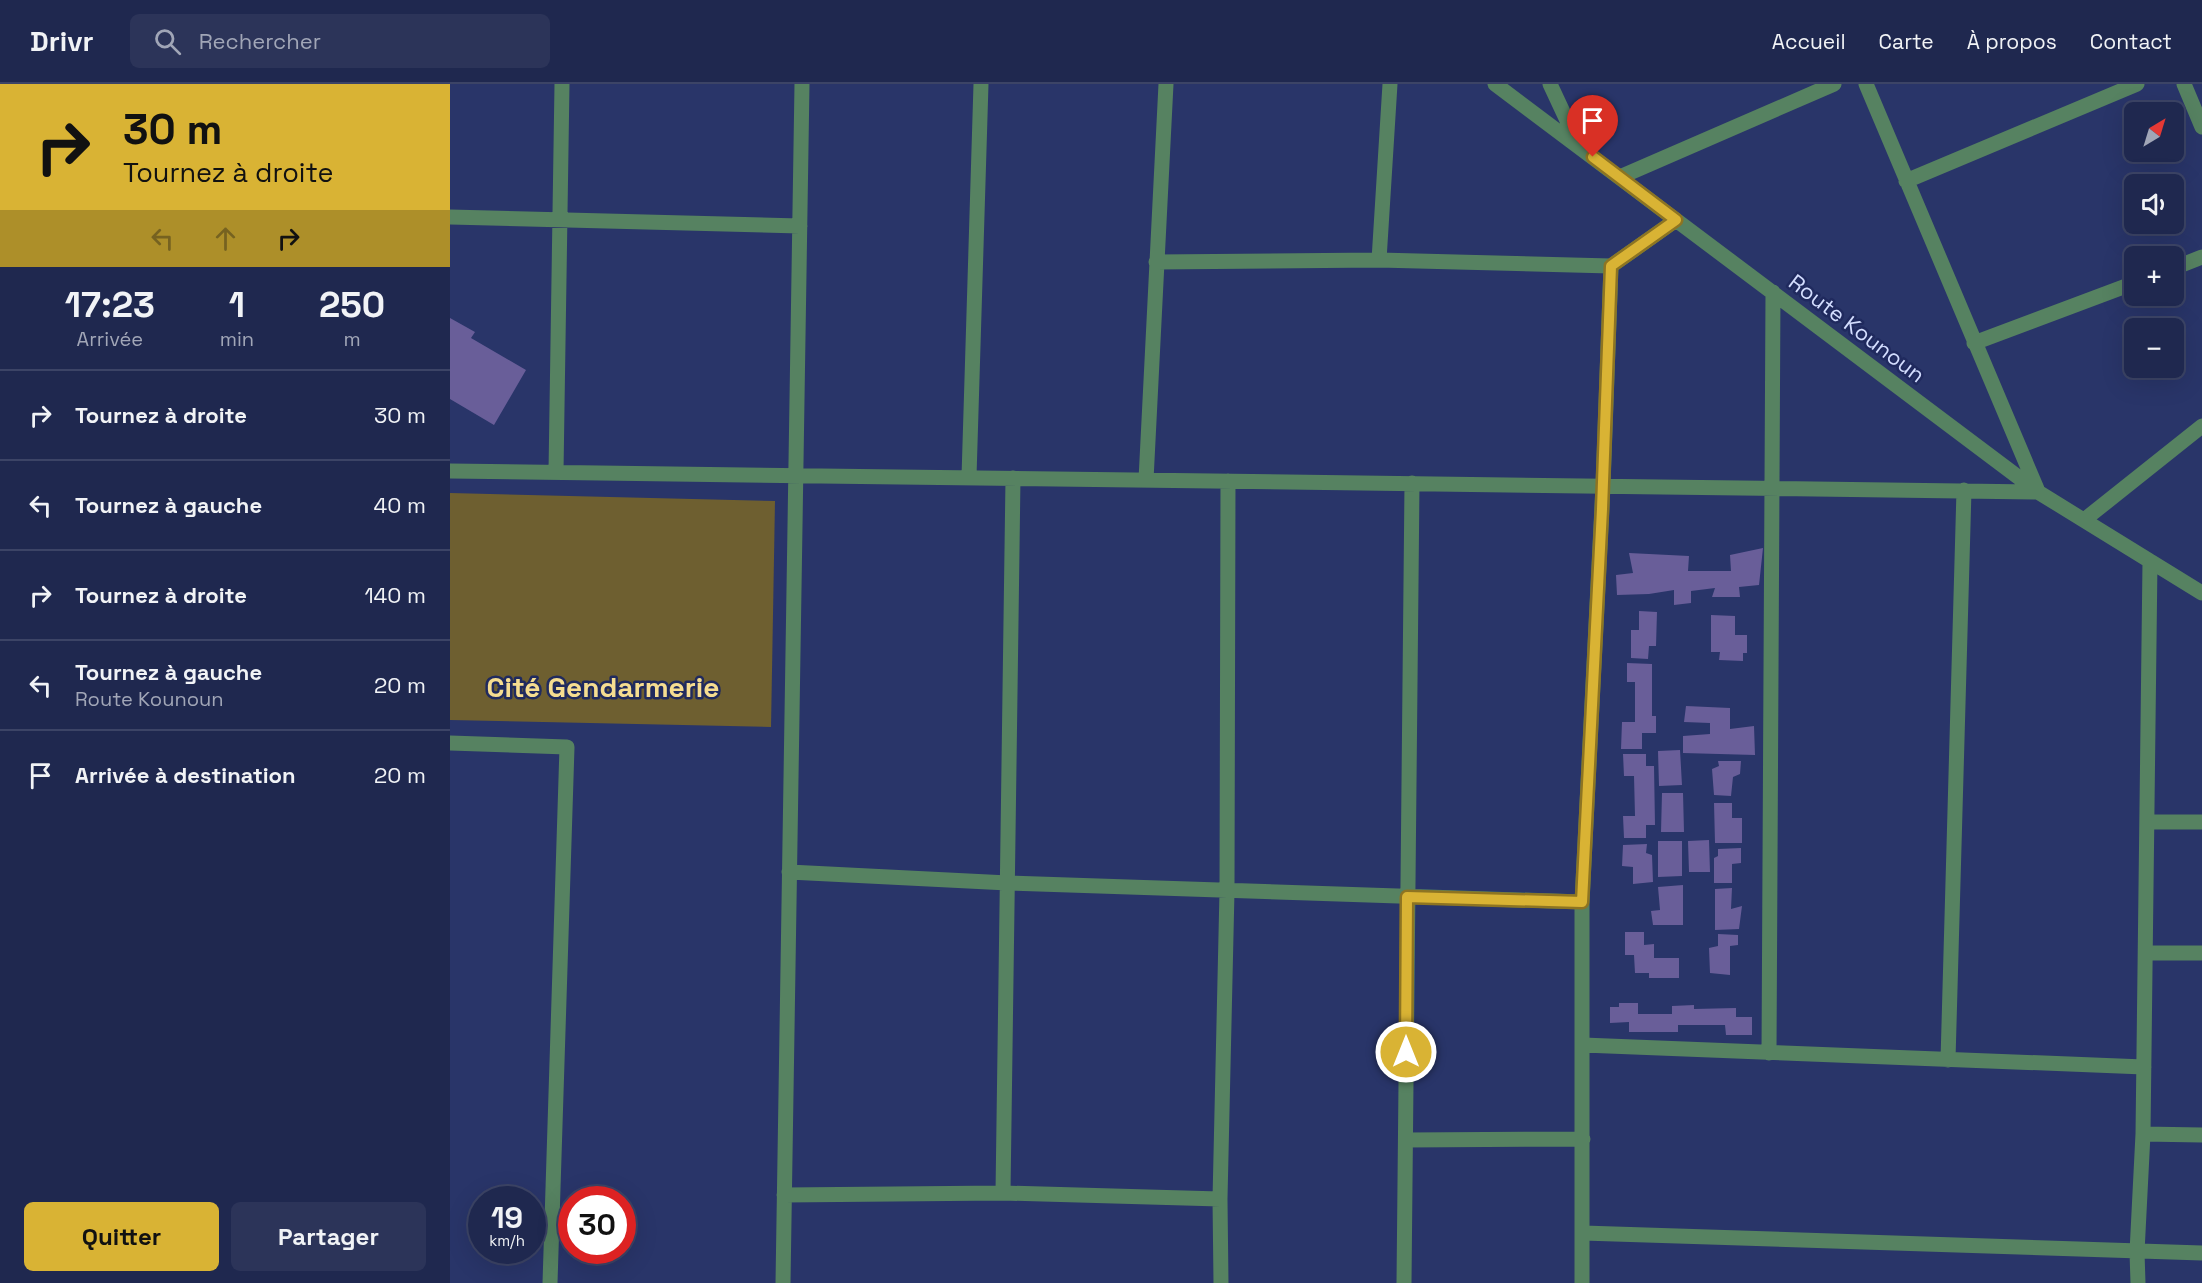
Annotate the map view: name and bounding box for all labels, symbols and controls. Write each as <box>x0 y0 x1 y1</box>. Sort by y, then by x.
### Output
search box <box>130 14 550 68</box>
text: Drivr <box>30 23 94 59</box>
icon: search <box>151 25 184 58</box>
text: Rechercher <box>199 27 321 55</box>
text: Accueil <box>1772 28 1846 55</box>
text: Carte <box>1879 28 1934 55</box>
text: À propos <box>1967 28 2057 55</box>
text: Contact <box>2090 28 2172 55</box>
pin <box>1567 95 1618 157</box>
north arrow <box>2124 102 2184 162</box>
map controls <box>2124 102 2184 378</box>
text: 30 m <box>123 103 222 156</box>
icon: arrive <box>1576 104 1609 137</box>
icon: right <box>24 108 102 186</box>
text: Tournez à droite <box>123 155 333 190</box>
button: sound <box>2124 174 2184 234</box>
icon: left <box>146 222 179 255</box>
icon: ahead <box>209 222 242 255</box>
icon: right <box>272 222 305 255</box>
button: + <box>2124 246 2184 306</box>
street label: Route Kounoun <box>1783 268 1931 388</box>
text: 17:23 <box>65 282 155 328</box>
text: 1 <box>229 282 245 328</box>
text: 250 <box>319 282 385 328</box>
button: − <box>2124 318 2184 378</box>
text: Arrivée <box>77 326 143 352</box>
text: min <box>220 326 254 352</box>
text: m <box>343 326 361 352</box>
icon: right <box>24 399 57 432</box>
text: Tournez à droite <box>75 401 247 429</box>
text: 30 m <box>374 401 426 429</box>
icon: left <box>24 489 57 522</box>
text: Tournez à gauche <box>75 491 262 519</box>
text: 40 m <box>374 491 426 519</box>
icon: right <box>24 579 57 612</box>
text: Tournez à droite <box>75 581 247 609</box>
text: 140 m <box>364 581 426 609</box>
text: Tournez à gauche <box>75 658 262 686</box>
icon: left <box>24 669 57 702</box>
district label: Cité Gendarmerie <box>487 669 719 705</box>
text: 20 m <box>374 671 426 699</box>
text: Route Kounoun <box>75 686 224 712</box>
icon: arrive <box>24 759 57 792</box>
text: Arrivée à destination <box>75 761 296 789</box>
text: 20 m <box>374 761 426 789</box>
position arrow <box>1374 1020 1438 1084</box>
speed limit sign: 30 <box>558 1186 636 1264</box>
text: 19 <box>491 1198 523 1237</box>
button: Quitter <box>24 1202 219 1271</box>
button: Partager <box>231 1202 426 1271</box>
text: km/h <box>489 1231 525 1250</box>

